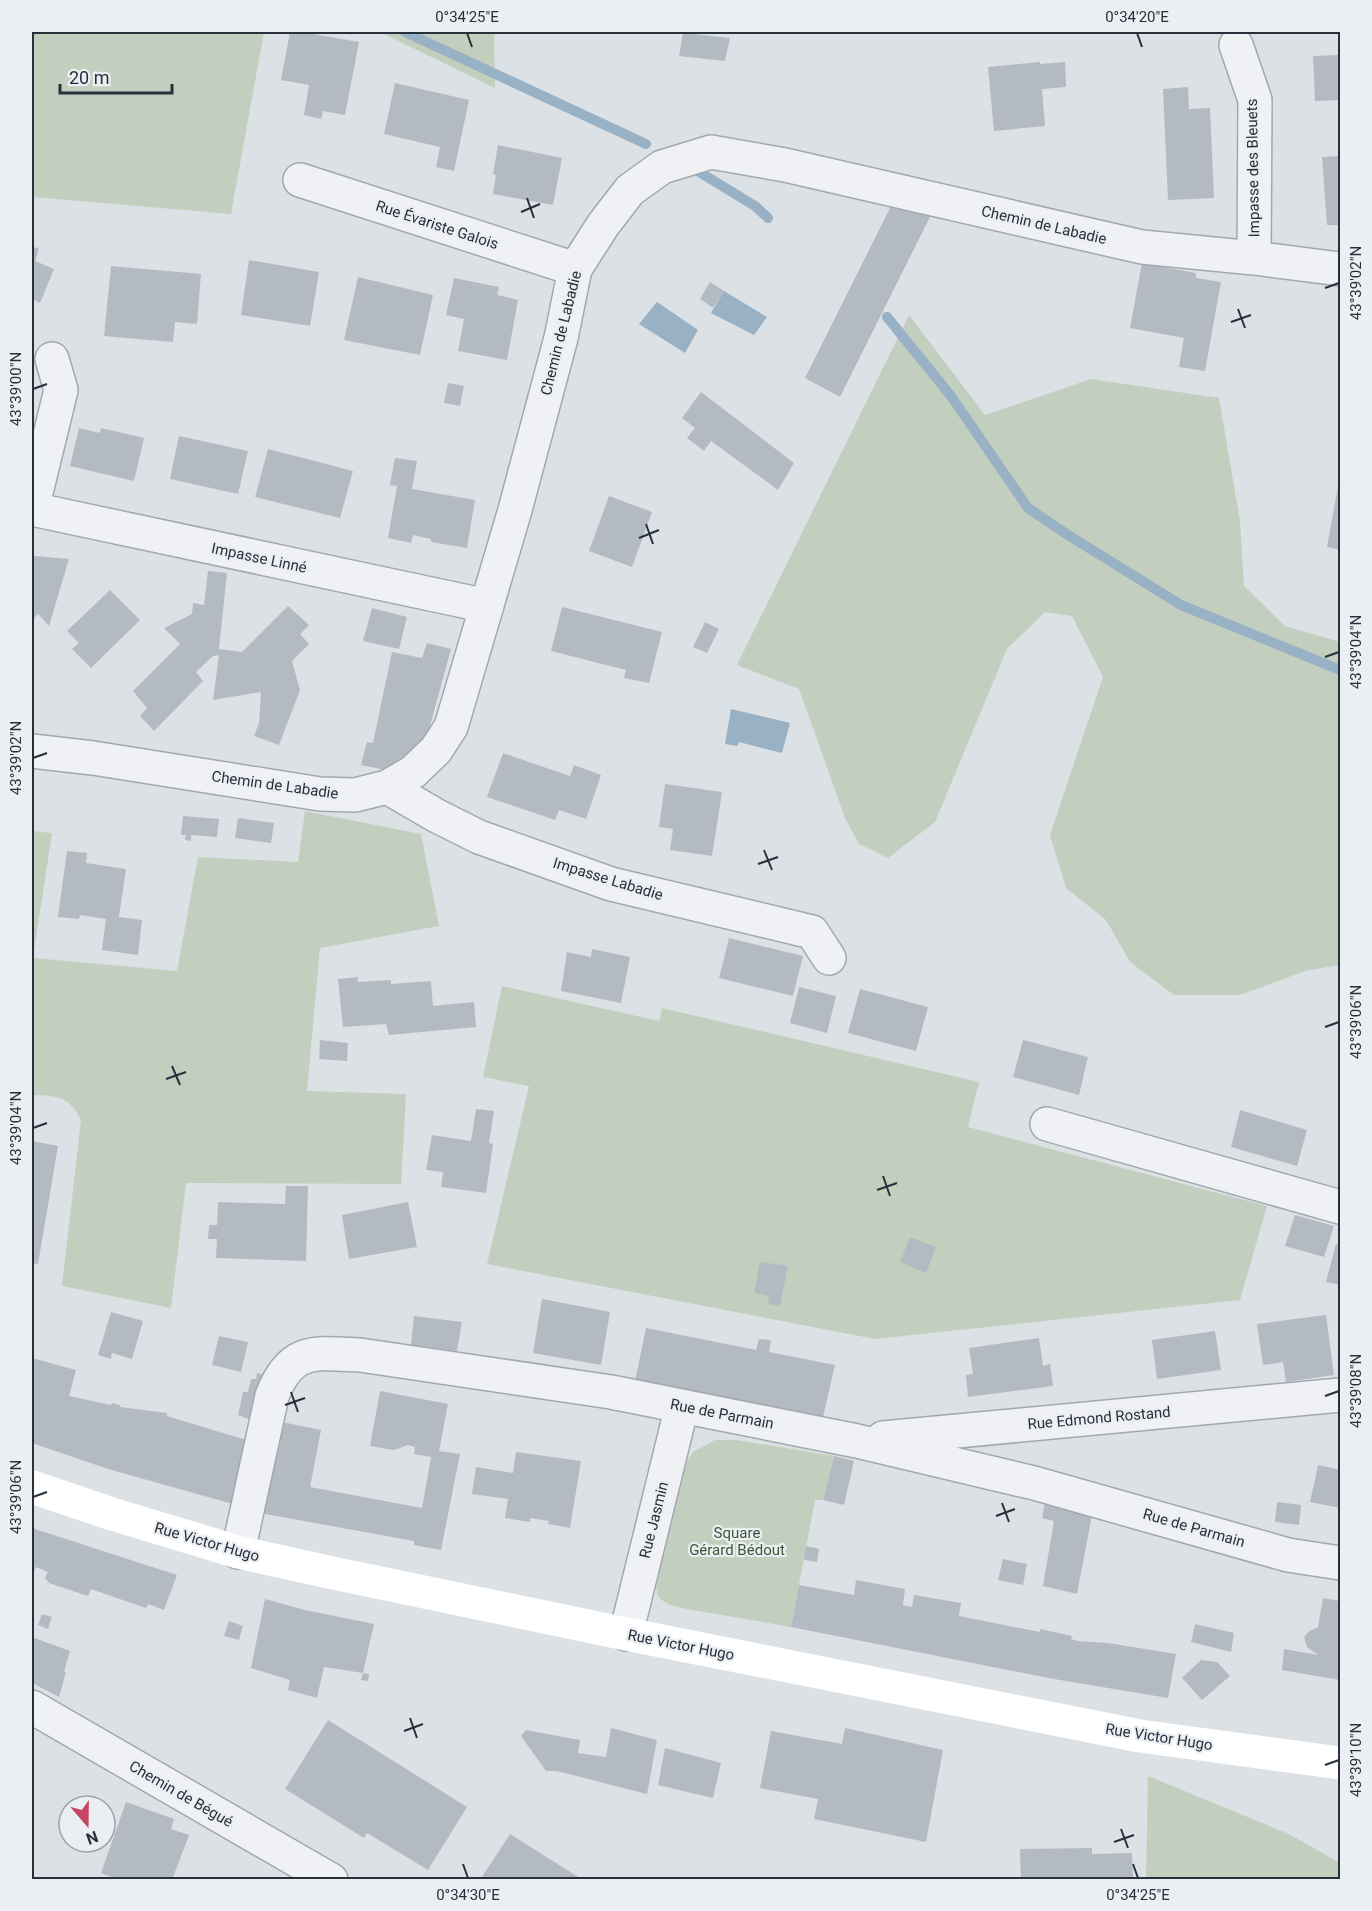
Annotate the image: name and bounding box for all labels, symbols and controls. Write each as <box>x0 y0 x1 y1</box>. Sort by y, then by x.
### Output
text: 0°34'25"E <box>435 8 499 26</box>
text: 0°34'20"E <box>1105 8 1169 26</box>
scale bar <box>60 57 172 95</box>
text: 20 m <box>69 67 109 88</box>
street label: Impasse des Bleuets <box>1243 99 1263 237</box>
street label: Rue Évariste Galois <box>373 197 501 253</box>
street label: Chemin de Labadie <box>980 202 1108 248</box>
text: 43°39'02"N <box>1347 246 1365 320</box>
street label: Chemin de Labadie <box>537 269 585 397</box>
text: 43°39'00"N <box>7 352 25 426</box>
street label: Impasse Linné <box>210 539 308 577</box>
text: 43°39'04"N <box>1347 615 1365 689</box>
text: 43°39'02"N <box>7 721 25 795</box>
street label: Chemin de Labadie <box>210 767 340 803</box>
street label: Impasse Labadie <box>551 854 665 904</box>
text: 43°39'06"N <box>1347 985 1365 1059</box>
text: 43°39'04"N <box>7 1091 25 1165</box>
text: 43°39'08"N <box>1347 1354 1365 1428</box>
street label: Rue de Parmain <box>669 1395 775 1433</box>
street label: Rue Edmond Rostand <box>1027 1403 1171 1433</box>
text: 43°39'06"N <box>7 1460 25 1534</box>
street label: Rue Jasmin <box>636 1480 672 1560</box>
street label: Rue de Parmain <box>1141 1505 1247 1551</box>
street label: Rue Victor Hugo <box>152 1518 262 1566</box>
park label: Square Gérard Bédout <box>689 1524 785 1559</box>
street label: Rue Victor Hugo <box>626 1626 736 1664</box>
street label: Rue Victor Hugo <box>1104 1720 1214 1754</box>
text: 43°39'10"N <box>1347 1723 1365 1797</box>
street label: Chemin de Bégué <box>126 1757 236 1831</box>
north arrow <box>57 1794 117 1854</box>
text: N <box>83 1827 101 1848</box>
text: 0°34'30"E <box>436 1886 500 1904</box>
text: 0°34'25"E <box>1106 1886 1170 1904</box>

